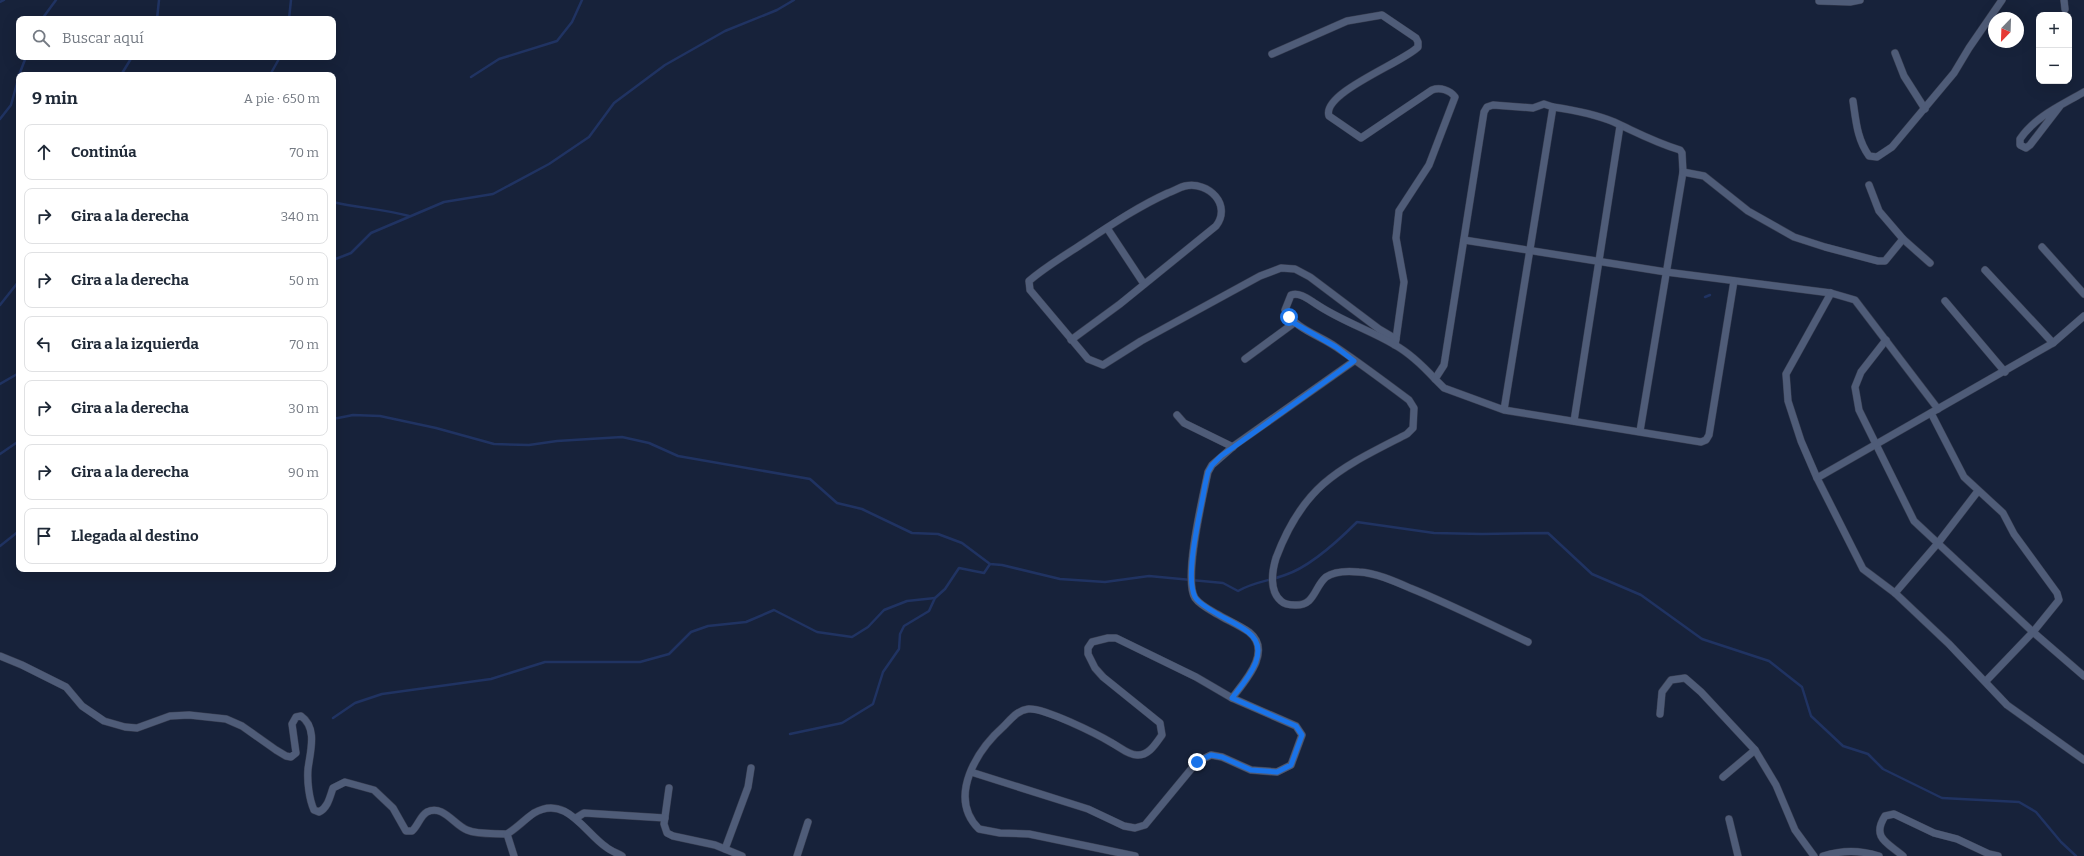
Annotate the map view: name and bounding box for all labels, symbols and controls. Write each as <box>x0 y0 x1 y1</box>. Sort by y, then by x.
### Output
north arrow <box>1988 12 2024 48</box>
map controls <box>2036 12 2072 84</box>
button: + <box>2036 12 2072 48</box>
search box <box>16 16 336 60</box>
icon: search <box>30 27 52 49</box>
text: Buscar aquí <box>62 29 144 47</box>
button: − <box>2036 48 2072 84</box>
text: 9 min <box>32 88 78 109</box>
text: A pie · 650 m <box>244 91 320 106</box>
icon: ahead <box>33 141 55 163</box>
text: Continúa <box>71 143 137 161</box>
text: 70 m <box>289 145 319 160</box>
icon: right <box>33 205 55 227</box>
text: Gira a la derecha <box>71 207 189 225</box>
text: 340 m <box>281 209 319 224</box>
icon: right <box>33 269 55 291</box>
text: Gira a la derecha <box>71 271 189 289</box>
text: 50 m <box>289 273 319 288</box>
route start <box>1280 308 1298 326</box>
icon: left <box>33 333 55 355</box>
text: Gira a la izquierda <box>71 335 199 353</box>
text: 70 m <box>289 337 319 352</box>
icon: right <box>33 397 55 419</box>
text: Gira a la derecha <box>71 399 189 417</box>
text: 30 m <box>288 401 319 416</box>
icon: right <box>33 461 55 483</box>
text: Gira a la derecha <box>71 463 189 481</box>
text: 90 m <box>288 465 319 480</box>
icon: arrive <box>33 525 55 547</box>
text: Llegada al destino <box>71 527 199 545</box>
route end <box>1188 753 1206 771</box>

